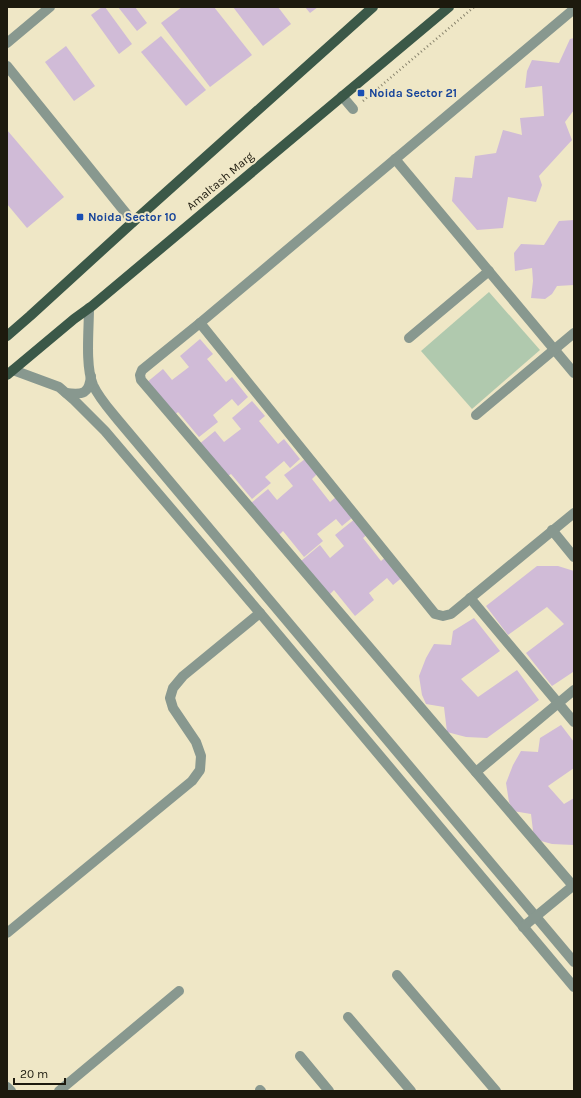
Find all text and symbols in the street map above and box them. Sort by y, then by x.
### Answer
place label: Noida Sector 21 [369,86,457,100]
marker: Noida Sector 21 [356,88,366,98]
street label: Amaltash Marg [184,149,257,213]
place label: Noida Sector 10 [88,210,177,224]
marker: Noida Sector 10 [75,212,85,222]
scale bar [14,1060,65,1086]
text: 20 m [20,1067,48,1081]

